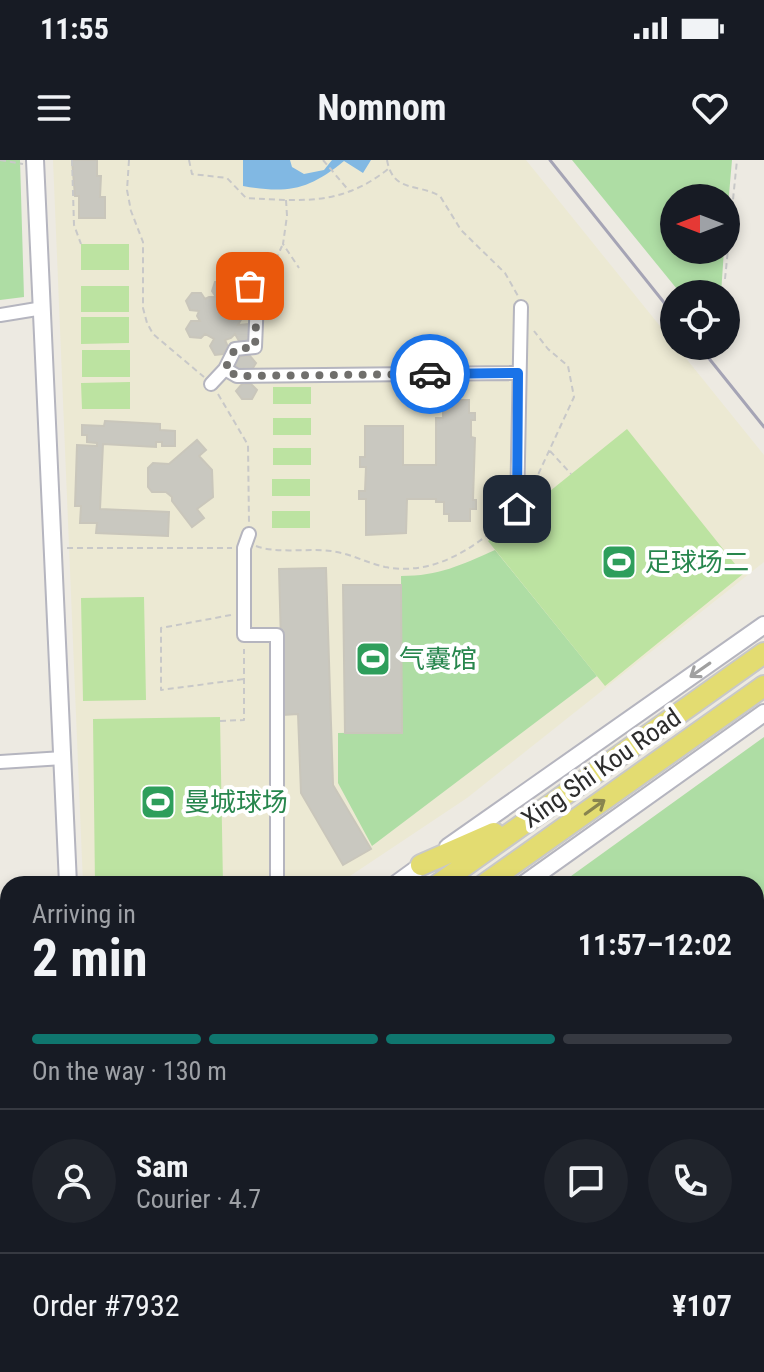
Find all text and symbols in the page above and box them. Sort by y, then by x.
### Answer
text: 11:55 [40,11,109,46]
icon: menu [32,86,76,130]
icon: heart [688,86,732,130]
text: Nomnom [318,87,447,129]
north arrow [660,184,740,264]
map controls [660,184,740,360]
pin [216,252,284,320]
icon: bag [228,264,272,308]
button: locate [660,280,740,360]
courier [390,334,470,414]
icon: car [408,352,452,396]
pin [483,475,551,543]
icon: home [495,487,539,531]
sports icon: 足球场二 [600,543,638,581]
place label: 足球场二 [645,547,749,577]
sports icon: 气囊馆 [354,640,392,678]
place label: 气囊馆 [399,644,477,674]
one-way arrow [690,662,712,678]
street label: Xing Shi Kou Road [516,702,686,834]
sports icon: 曼城球场 [139,783,177,821]
place label: 曼城球场 [184,787,288,817]
one-way arrow [583,799,605,815]
text: Arriving in [32,899,136,929]
text: 11:57–12:02 [578,927,732,962]
text: 2 min [32,928,148,989]
text: On the way · 130 m [32,1056,227,1086]
button: person [32,1139,116,1223]
button: chat [544,1139,628,1223]
button: phone [648,1139,732,1223]
text: Sam [136,1149,189,1184]
text: Courier · 4.7 [136,1184,261,1214]
text: Order #7932 [32,1288,180,1323]
text: ¥107 [672,1288,732,1323]

